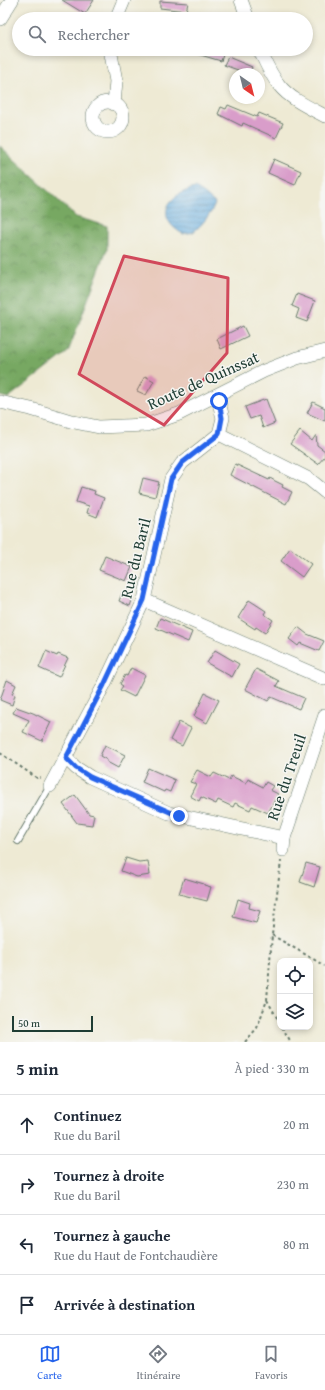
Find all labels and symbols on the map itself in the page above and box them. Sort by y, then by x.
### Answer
north arrow [229,68,265,104]
street label: Route de Quinssat [143,344,263,415]
route start [210,392,228,410]
street label: Rue du Baril [113,515,157,601]
street label: Rue du Treuil [260,730,312,823]
route end [170,807,188,825]
scale bar [12,1014,93,1033]

